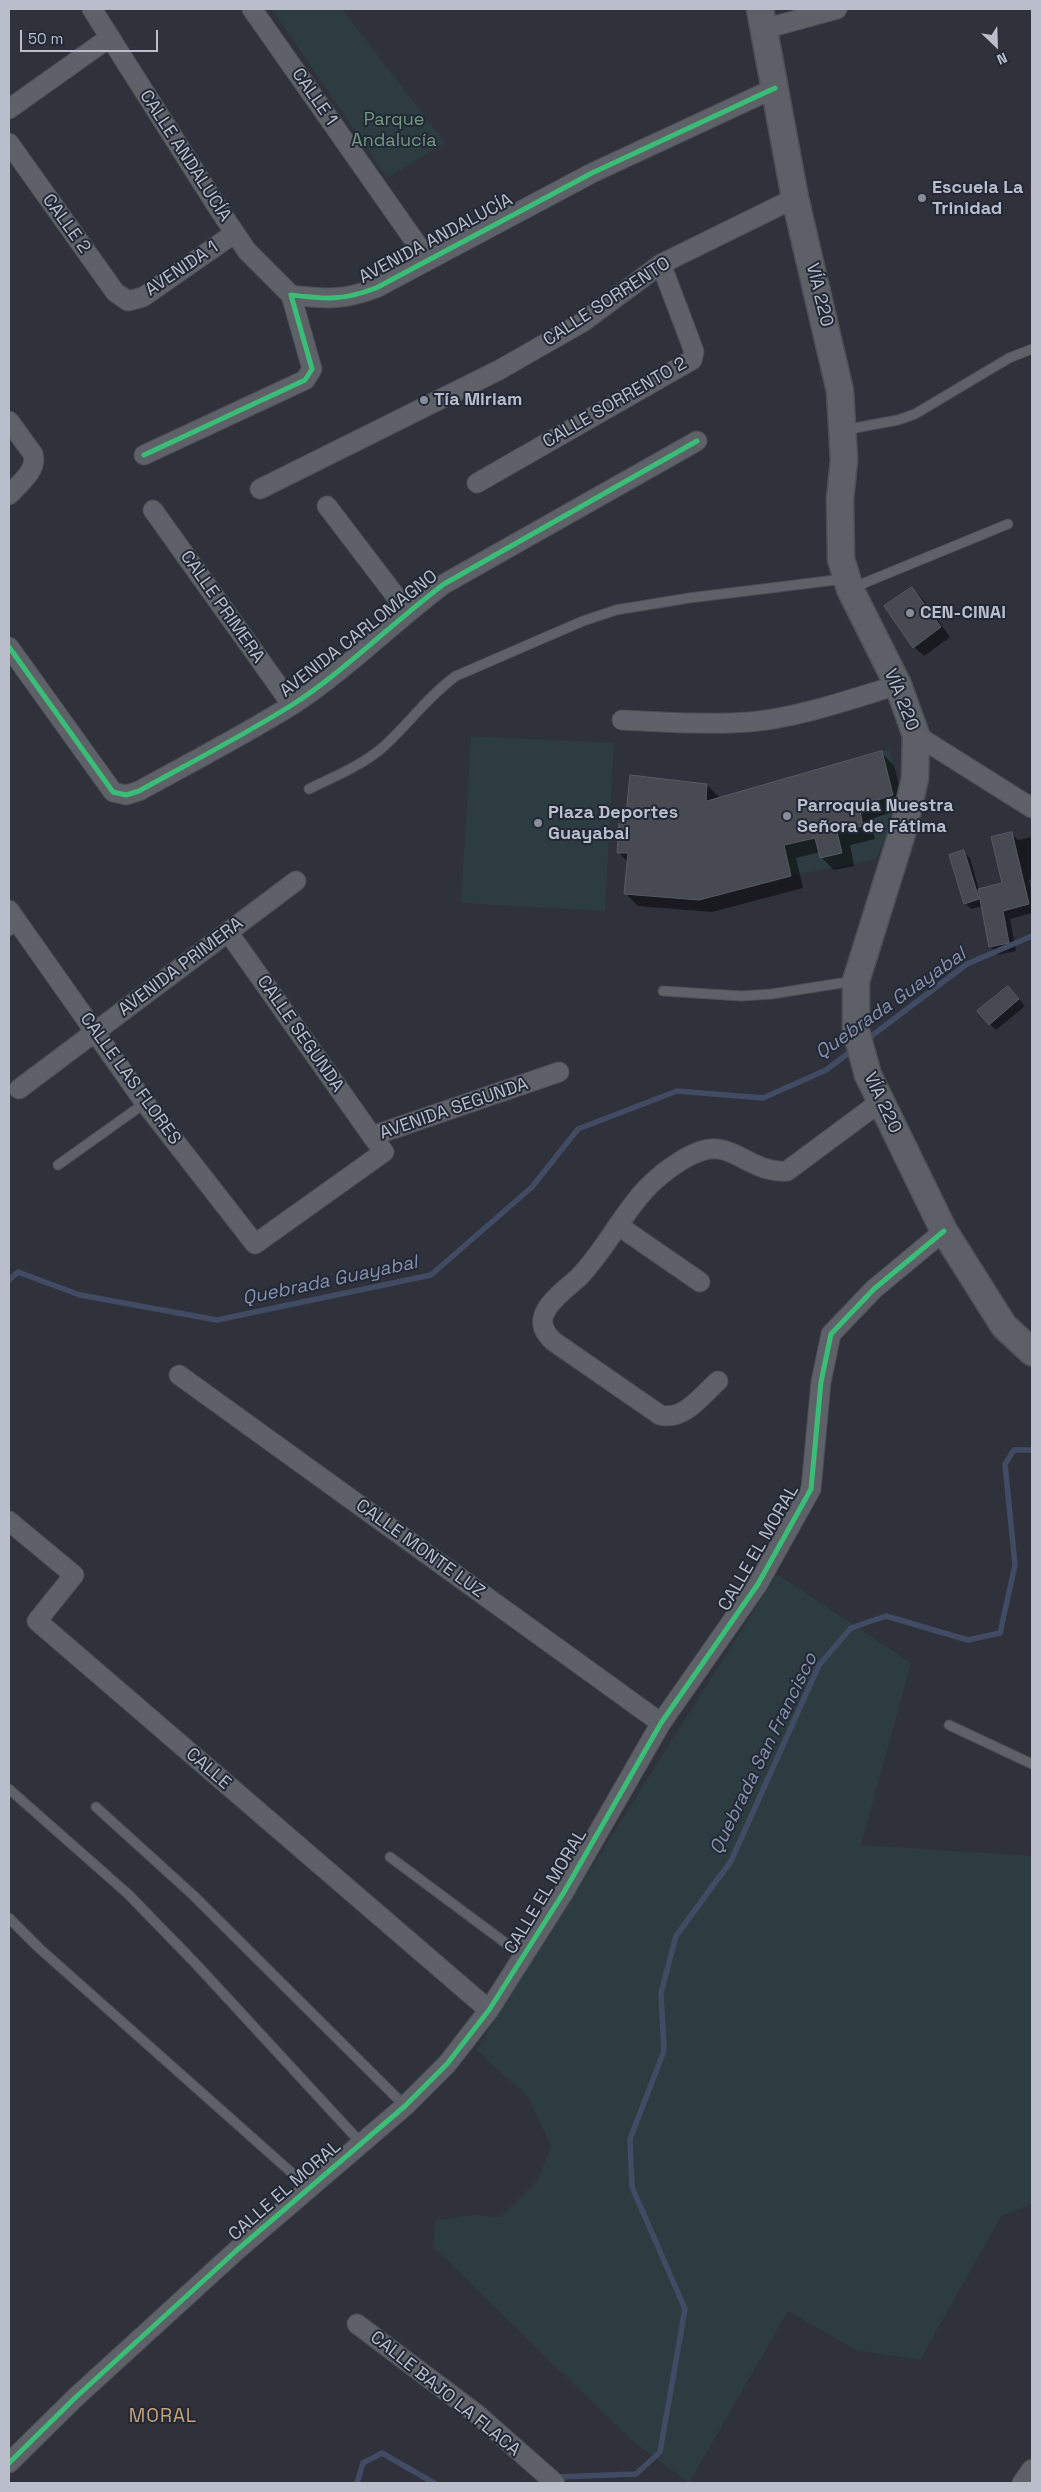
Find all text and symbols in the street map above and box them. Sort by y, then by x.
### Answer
scale bar [22,20,160,52]
north arrow [971,20,1021,70]
text: 50 m [28,29,63,48]
text: N [994,49,1010,69]
street label: CALLE 1 [287,64,341,130]
street label: CALLE ANDALUCÍA [134,86,236,226]
park label: Parque Andalucía [351,109,437,152]
place label: Escuela La Trinidad [932,177,1023,220]
street label: AVENIDA ANDALUCÍA [355,189,517,289]
street label: CALLE 2 [37,190,95,258]
marker: Escuela La Trinidad [916,192,928,204]
street label: AVENIDA 1 [141,237,223,301]
street label: CALLE SORRENTO [539,253,675,351]
street label: VÍA 220 [801,261,837,329]
street label: CALLE SORRENTO 2 [539,353,691,453]
place label: Tía Miriam [434,389,522,411]
marker: Tía Miriam [418,394,430,406]
street label: CALLE PRIMERA [175,547,269,667]
street label: AVENIDA CARLOMAGNO [276,566,442,702]
place label: CEN-CINAI [920,602,1006,624]
marker: CEN-CINAI [904,607,916,619]
street label: VÍA 220 [879,666,923,734]
place label: Parroquia Nuestra Señora de Fátima [797,795,954,838]
place label: Plaza Deportes Guayabal [548,802,678,844]
marker: Parroquia Nuestra Señora de Fátima [781,810,793,822]
marker: Plaza Deportes Guayabal [532,817,544,829]
street label: AVENIDA PRIMERA [114,913,248,1021]
water label: Quebrada Guayabal [811,943,971,1065]
street label: CALLE SEGUNDA [252,972,348,1096]
street label: CALLE LAS FLORES [75,1009,185,1149]
street label: VÍA 220 [859,1069,905,1137]
street label: AVENIDA SEGUNDA [377,1073,531,1145]
water label: Quebrada Guayabal [240,1251,420,1311]
street label: CALLE EL MORAL [714,1481,804,1615]
street label: CALLE MONTE LUZ [351,1495,489,1603]
water label: Quebrada San Francisco [705,1650,823,1858]
street label: CALLE [181,1744,235,1794]
street label: CALLE EL MORAL [500,1826,592,1958]
street label: CALLE EL MORAL [224,2136,346,2246]
street label: CALLE BAJO LA FLACA [366,2327,524,2461]
district label: MORAL [128,2406,198,2428]

